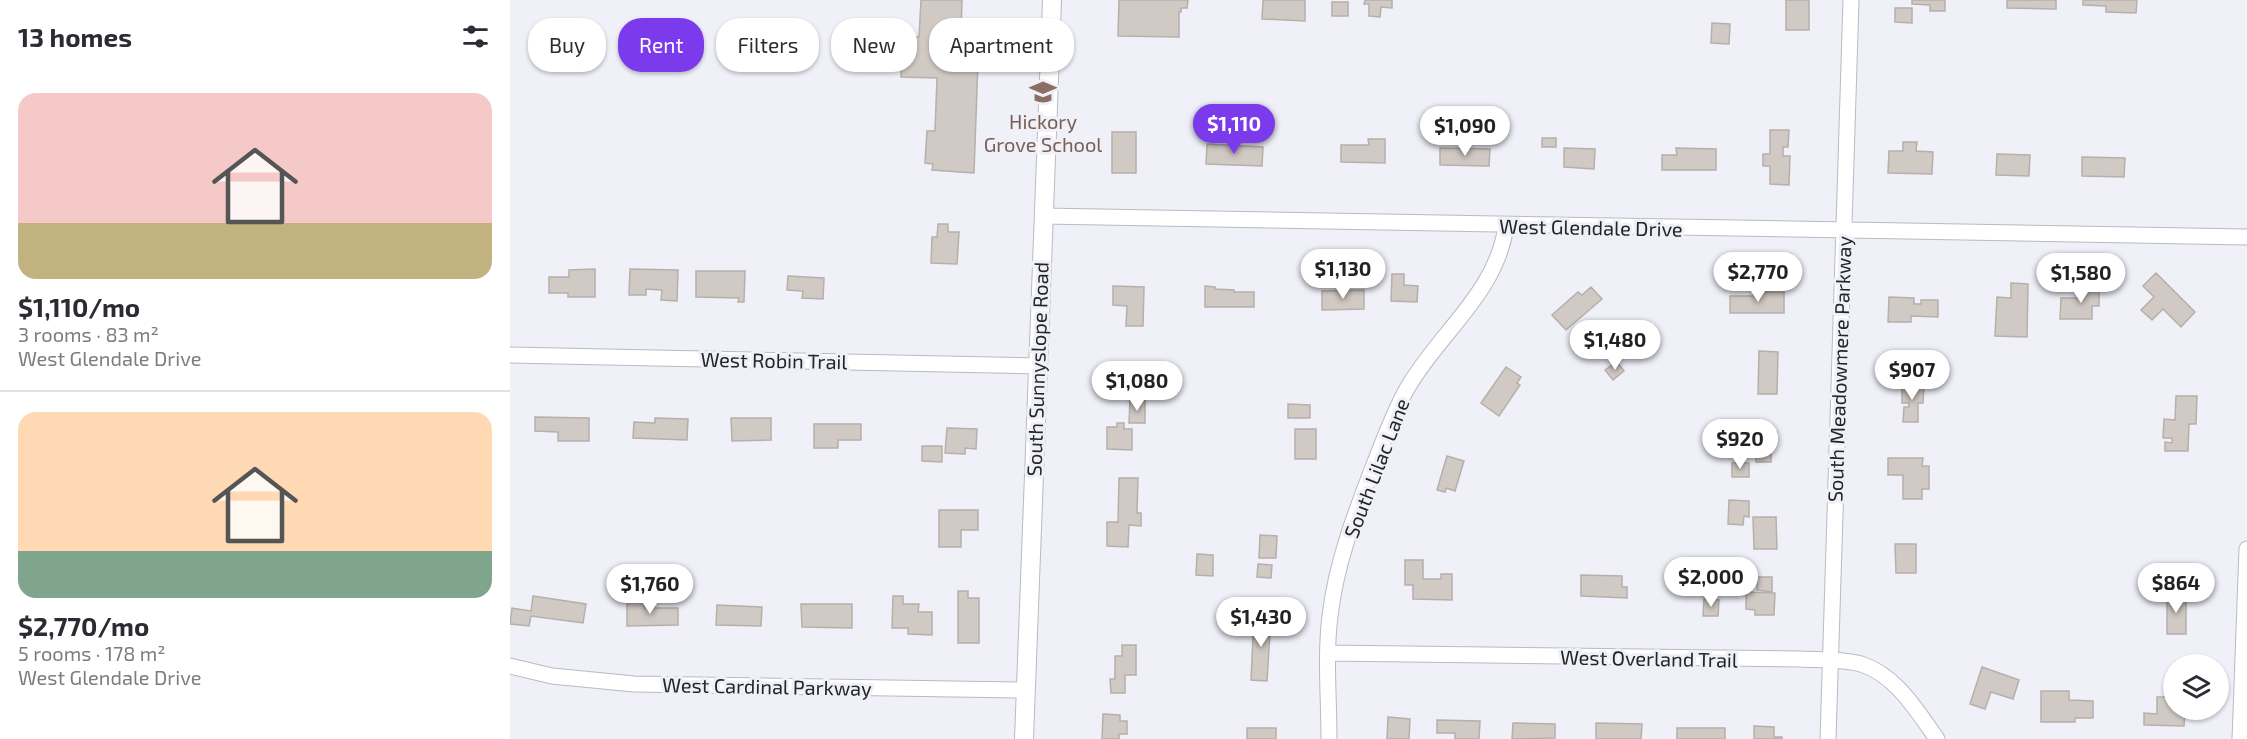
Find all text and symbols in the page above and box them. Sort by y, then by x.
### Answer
chip: Buy [528,18,606,72]
chip: Rent [618,18,704,72]
chip: Filters [716,18,819,72]
chip: New [831,18,917,72]
chip: Apartment [929,18,1074,72]
icon: filters [459,20,492,53]
text: 13 homes [18,21,132,52]
school or university icon: Hickory Grove School [1028,77,1058,107]
pin: $1,110 [1185,104,1283,155]
pin: $1,090 [1416,106,1514,157]
place label: Hickory Grove School [984,109,1102,156]
text: $1,110 [1207,111,1261,135]
text: $1,090 [1434,113,1496,137]
icon: home [201,132,309,240]
street label: West Glendale Drive [1499,213,1683,241]
street label: South Meadowmere Parkway [1822,235,1856,502]
pin: $1,130 [1294,249,1392,300]
pin: $2,770 [1709,252,1807,303]
pin: $1,580 [2032,253,2130,304]
text: $1,130 [1315,256,1371,280]
text: $2,770 [1727,259,1789,283]
text: $1,580 [2050,260,2112,284]
street label: South Sunnyslope Road [1021,261,1053,477]
text: $1,110/mo [18,291,140,322]
pin: $1,480 [1566,320,1664,371]
text: 3 rooms · 83 m² [18,322,159,346]
text: $1,480 [1584,327,1646,351]
text: West Glendale Drive [18,346,202,370]
street label: West Robin Trail [700,347,848,373]
pin: $907 [1876,350,1948,401]
text: $907 [1889,357,1935,381]
pin: $1,080 [1088,361,1186,412]
text: $1,080 [1106,368,1168,392]
street label: South Lilac Lane [1338,395,1414,541]
pin: $920 [1704,419,1776,470]
text: $920 [1716,426,1764,450]
icon: home [201,451,309,559]
pin: $2,000 [1662,557,1760,608]
pin: $864 [2140,563,2212,614]
pin: $1,760 [601,564,699,615]
text: $2,000 [1678,564,1744,588]
text: $864 [2152,570,2200,594]
text: $1,760 [620,571,680,595]
pin: $1,430 [1212,597,1310,648]
text: $1,430 [1230,604,1292,628]
text: $2,770/mo [18,610,149,641]
text: 5 rooms · 178 m² [18,641,166,665]
street label: West Overland Trail [1560,644,1738,672]
map controls [2163,654,2229,720]
button: layers [2163,654,2229,720]
text: West Glendale Drive [18,665,202,689]
street label: West Cardinal Parkway [662,672,872,700]

